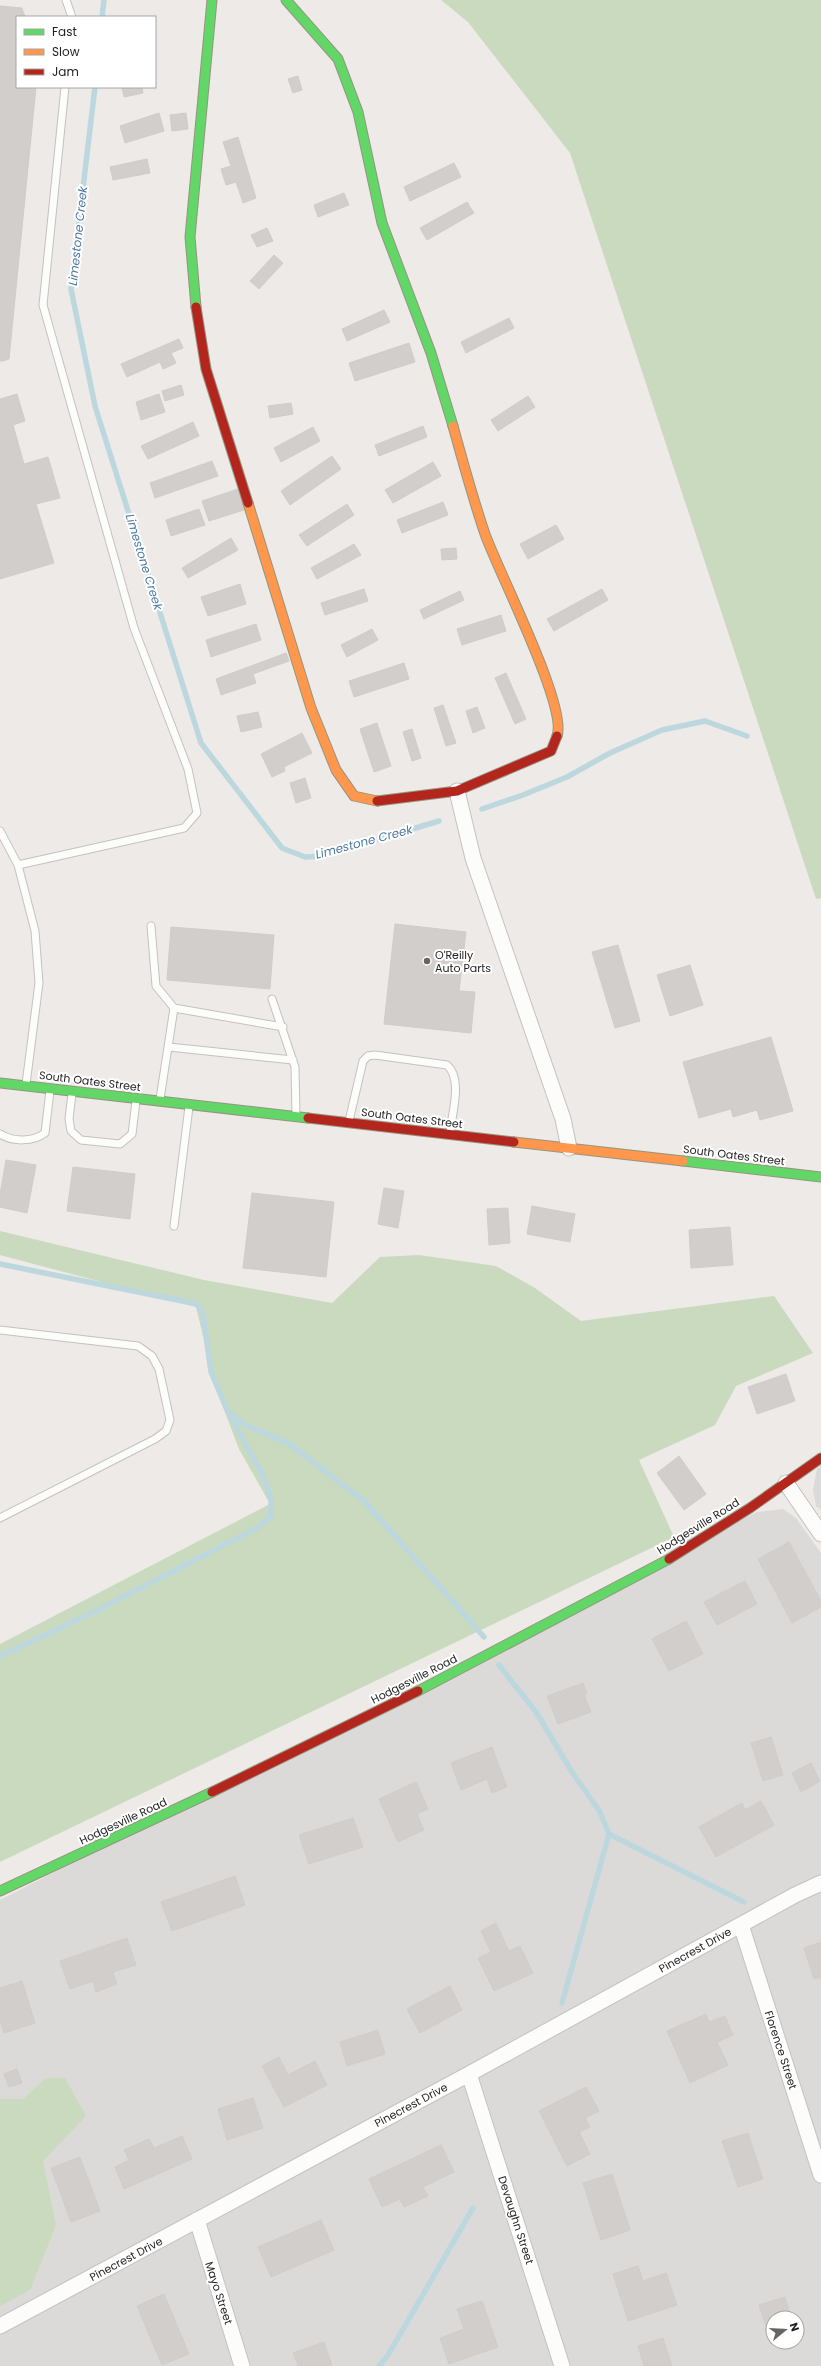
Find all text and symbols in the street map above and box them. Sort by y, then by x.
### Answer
legend [16,16,156,88]
text: Fast [52,23,77,40]
text: Slow [52,43,80,60]
text: Jam [52,63,79,80]
water label: Limestone Creek [64,185,91,286]
water label: Limestone Creek [122,512,167,613]
water label: Limestone Creek [313,820,415,863]
place label: O'Reilly Auto Parts [435,947,491,976]
marker: O'Reilly Auto Parts [422,956,432,966]
street label: South Oates Street [38,1067,142,1095]
street label: South Oates Street [360,1104,464,1132]
street label: South Oates Street [682,1141,786,1169]
street label: Hodgesville Road [654,1494,742,1558]
street label: Hodgesville Road [368,1650,460,1708]
street label: Hodgesville Road [77,1794,169,1848]
street label: Pinecrest Drive [656,1923,734,1977]
street label: Florence Street [761,2009,801,2091]
street label: Pinecrest Drive [372,2079,451,2131]
street label: Devaughn Street [494,2174,538,2266]
street label: Pinecrest Drive [87,2233,166,2285]
street label: Mayo Street [201,2259,237,2327]
north arrow [765,2310,805,2350]
text: N [786,2320,803,2333]

